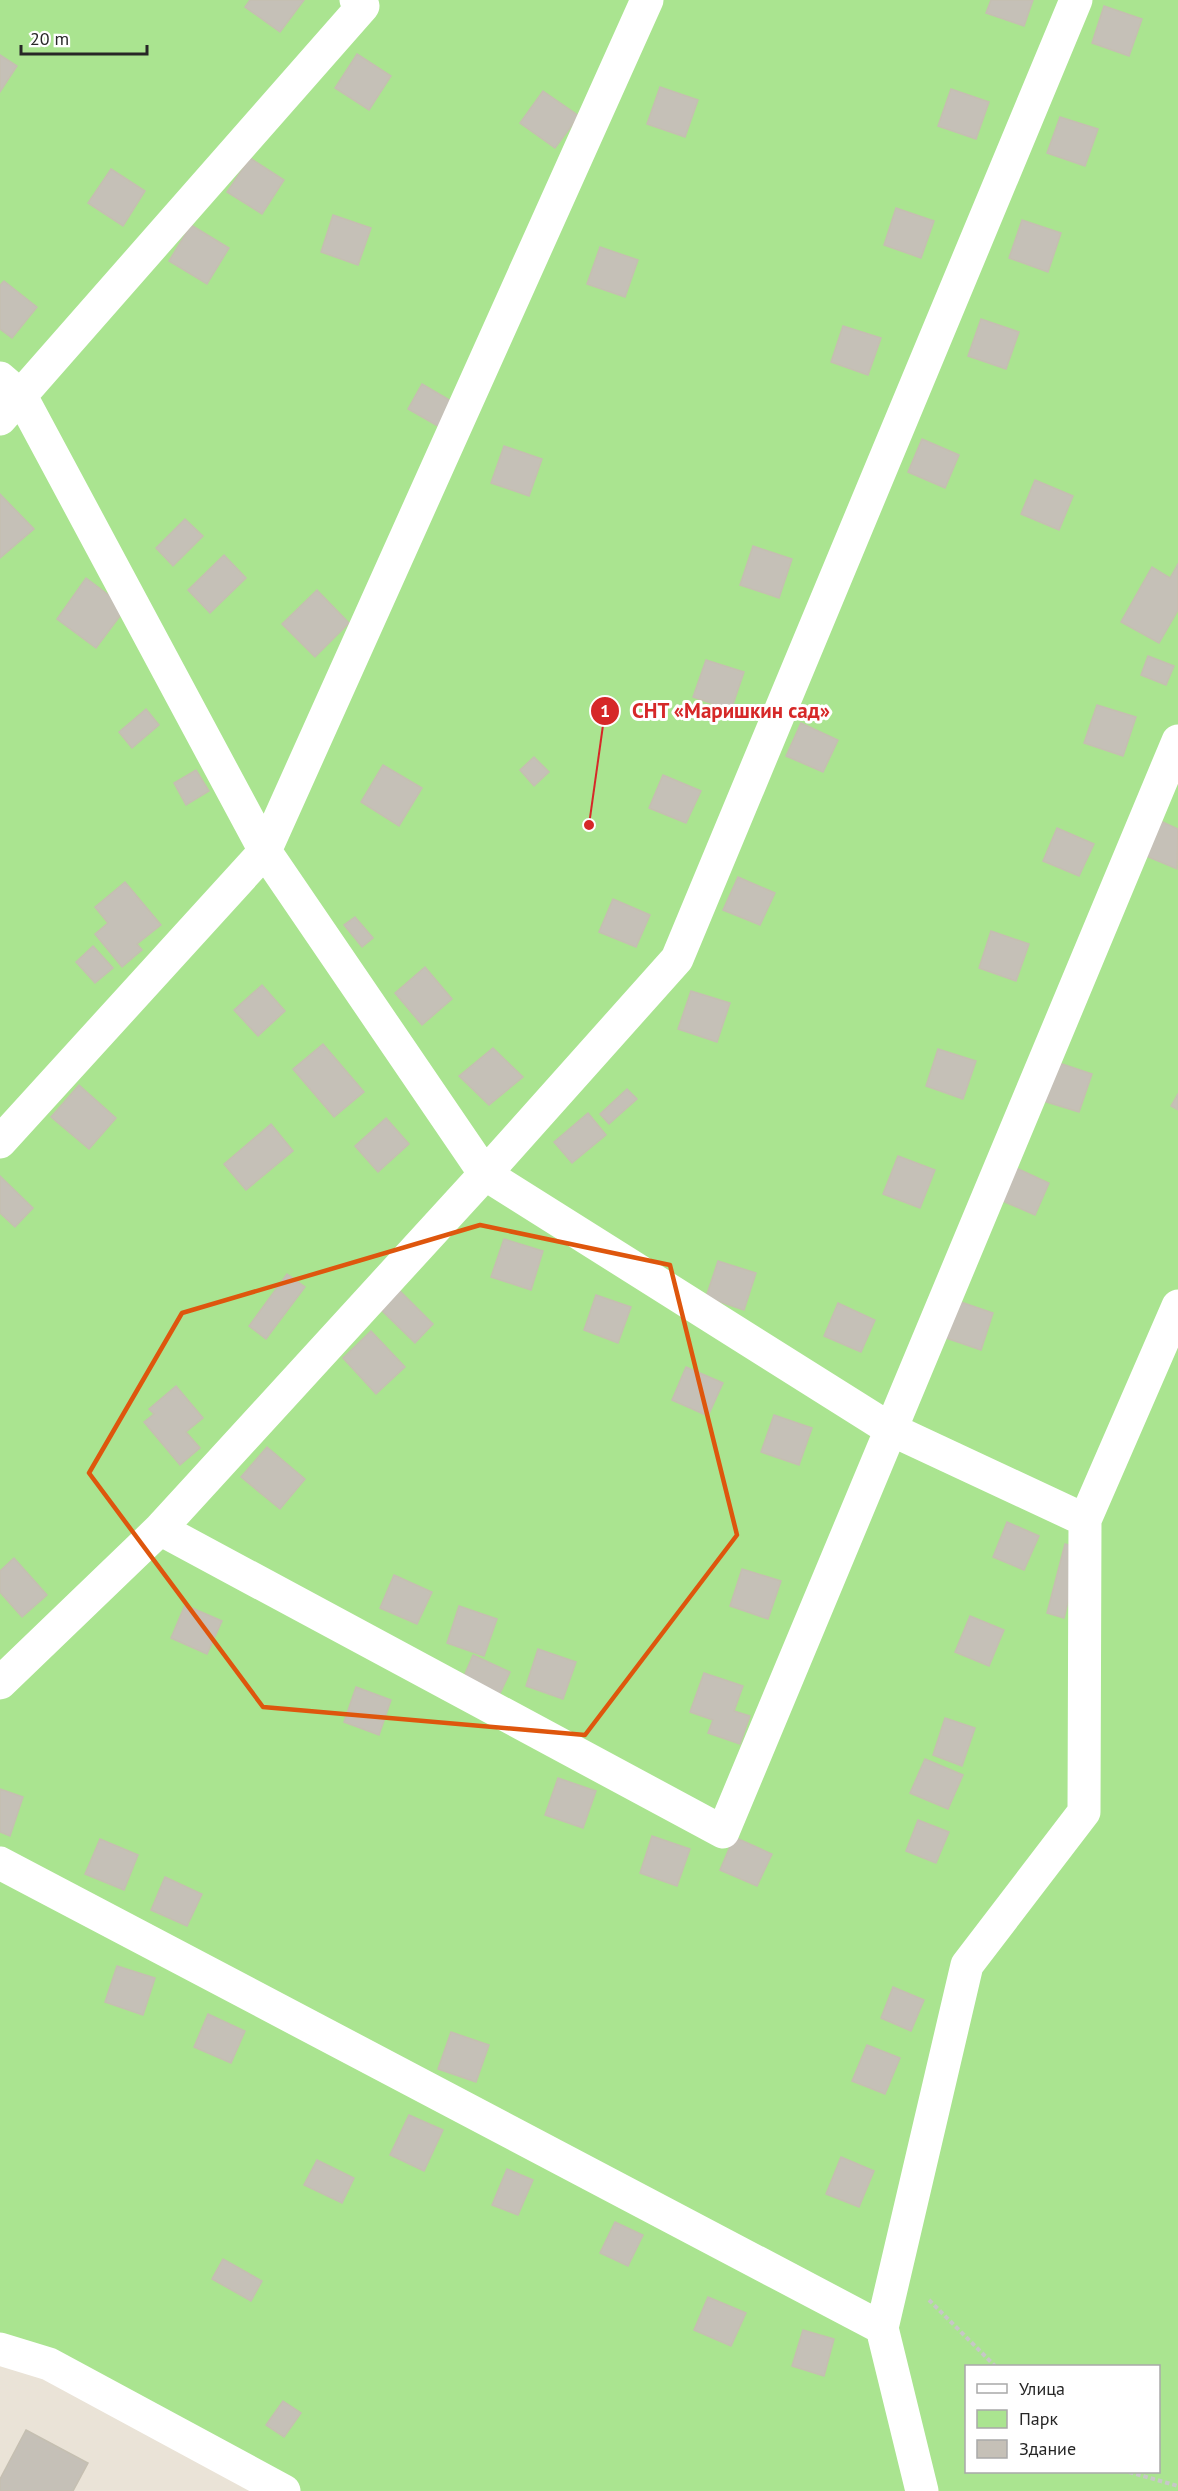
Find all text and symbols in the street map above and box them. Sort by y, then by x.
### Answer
scale bar [21,18,147,56]
text: 20 m [30,27,69,50]
callout: СНТ «Маришкин сад» [590,692,843,731]
text: СНТ «Маришкин сад» [632,697,830,724]
text: 1 [600,699,610,722]
legend [965,2365,1160,2473]
text: Улица [1019,2377,1065,2400]
text: Парк [1019,2407,1059,2430]
text: Здание [1019,2437,1076,2460]

